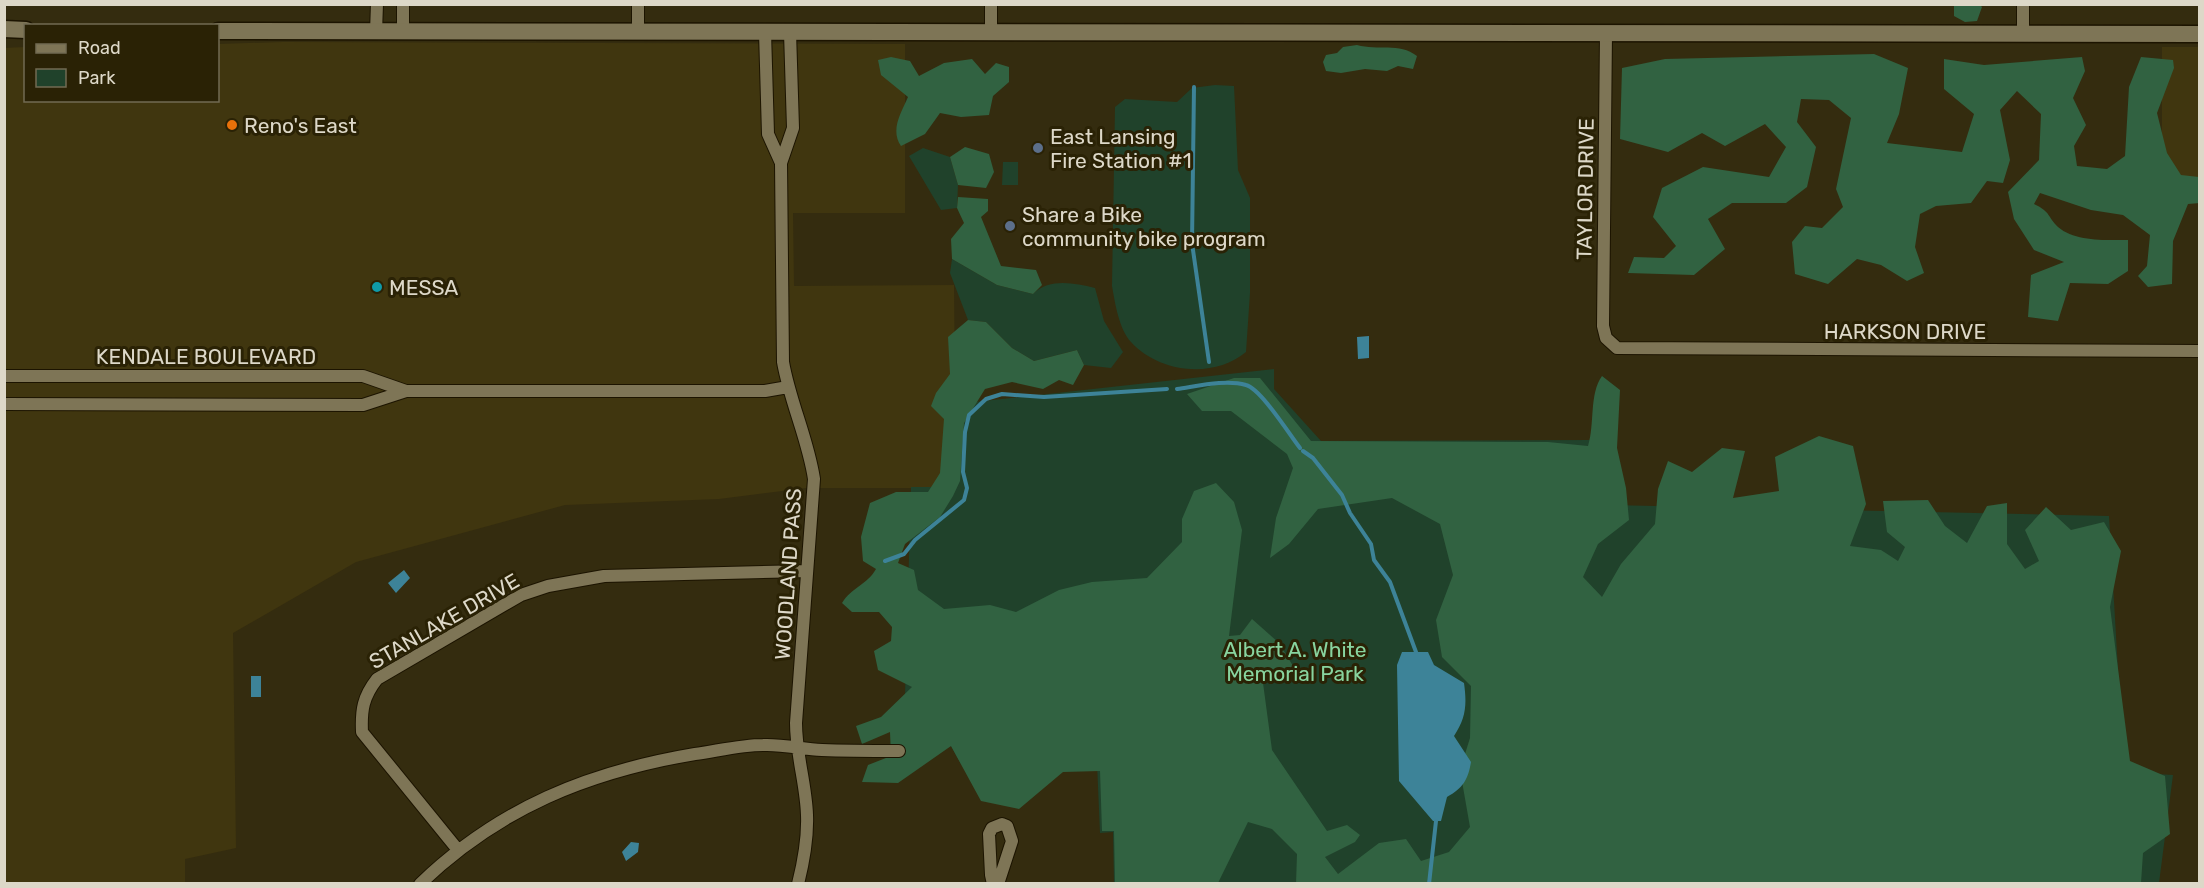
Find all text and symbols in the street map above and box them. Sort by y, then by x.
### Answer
legend [24,24,219,102]
text: Road [78,37,121,59]
text: Park [78,67,116,89]
place label: Reno's East [244,113,357,138]
marker: Reno's East [225,118,239,132]
street label: TAYLOR DRIVE [1571,118,1599,260]
place label: East Lansing Fire Station #1 [1050,124,1192,173]
marker: East Lansing Fire Station #1 [1031,141,1045,155]
place label: Share a Bike community bike program [1022,202,1266,251]
marker: Share a Bike community bike program [1003,219,1017,233]
place label: MESSA [389,275,458,300]
marker: MESSA [370,280,384,294]
street label: HARKSON DRIVE [1824,319,1986,344]
street label: KENDALE BOULEVARD [96,344,316,369]
street label: WOODLAND PASS [770,487,806,661]
street label: STANLAKE DRIVE [365,568,523,674]
park label: Albert A. White Memorial Park [1223,637,1367,686]

